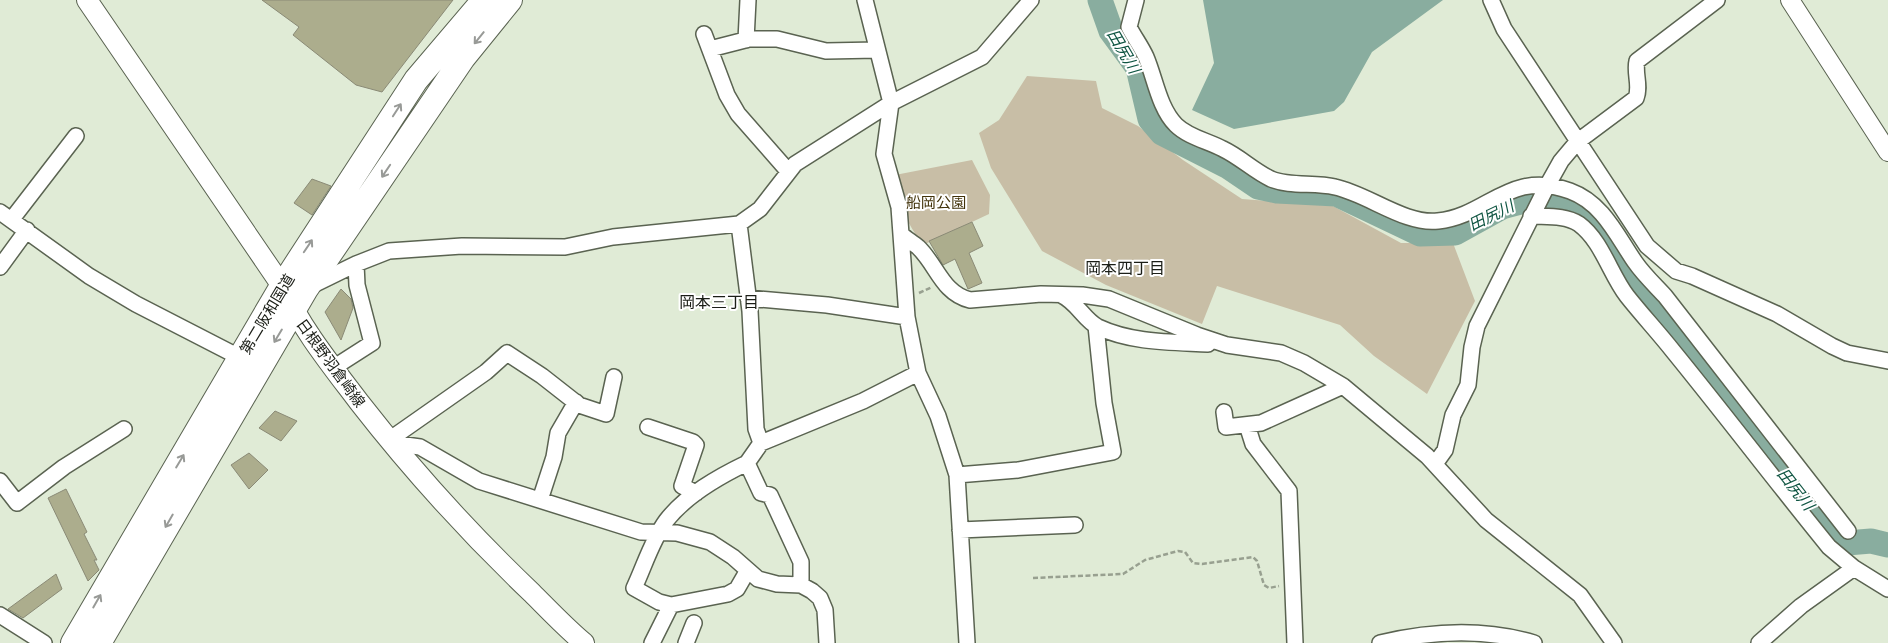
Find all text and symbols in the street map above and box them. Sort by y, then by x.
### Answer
water label: 田尻川 [1103,25,1146,79]
one-way arrow [474,31,485,44]
one-way arrow [391,103,402,117]
one-way arrow [381,164,391,178]
park label: 船岡公園 [906,193,966,212]
water label: 田尻川 [1465,195,1519,235]
one-way arrow [304,240,314,254]
district label: 岡本四丁目 [1085,258,1165,278]
street label: 第二阪和国道 [236,271,298,357]
district label: 岡本三丁目 [679,292,759,312]
street label: 日根野羽倉崎線 [292,315,370,411]
one-way arrow [273,328,283,343]
one-way arrow [175,454,185,468]
water label: 田尻川 [1773,464,1820,516]
one-way arrow [164,514,174,528]
one-way arrow [93,594,103,608]

